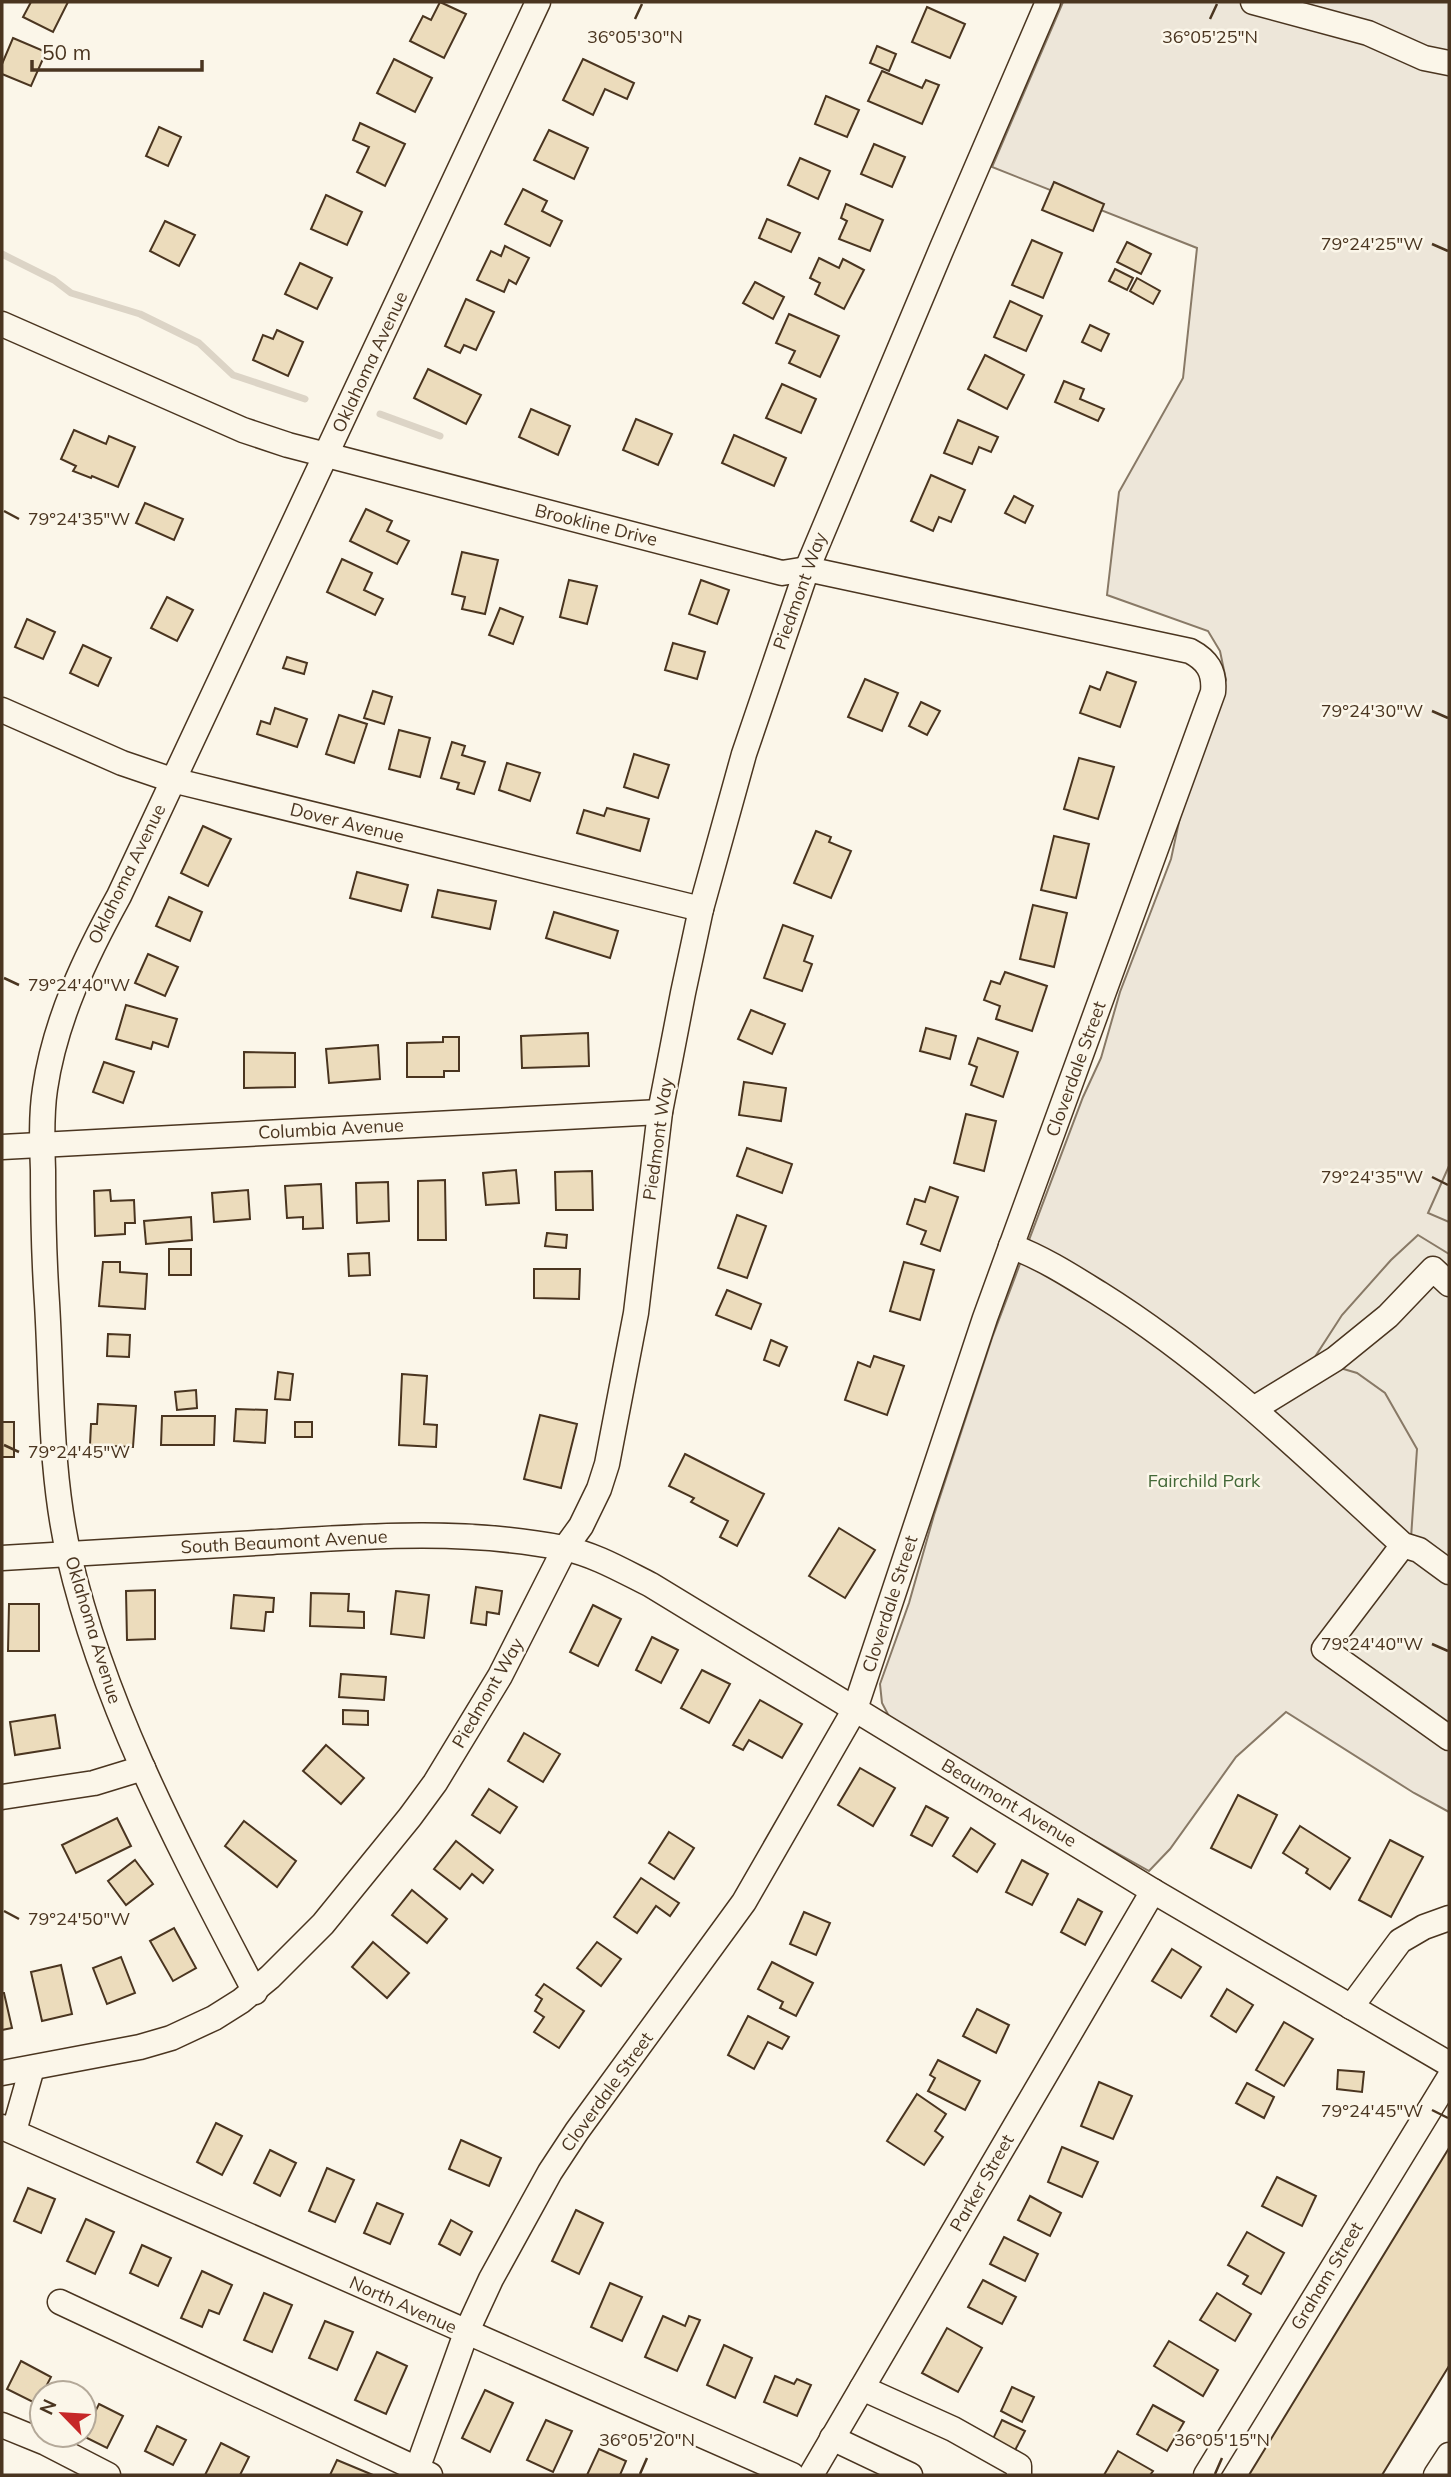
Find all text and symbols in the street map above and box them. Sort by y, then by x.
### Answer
text: 36°05'30"N [587,25,683,48]
text: 36°05'25"N [1162,25,1258,48]
scale bar [32,28,201,72]
text: 50 m [42,39,91,65]
text: 79°24'25"W [1321,232,1423,255]
street label: Oklahoma Avenue [327,288,412,436]
street label: Brookline Drive [532,498,660,551]
text: 79°24'35"W [28,507,130,530]
street label: Piedmont Way [768,528,832,653]
text: 79°24'30"W [1321,699,1423,722]
street label: Dover Avenue [288,797,407,848]
street label: Oklahoma Avenue [83,800,170,948]
text: 79°24'40"W [28,973,130,996]
street label: Cloverdale Street [1040,998,1111,1140]
street label: Piedmont Way [638,1076,678,1202]
street label: Columbia Avenue [258,1113,404,1144]
text: 79°24'35"W [1321,1165,1423,1188]
text: 79°24'45"W [28,1440,130,1463]
park label: Fairchild Park [1148,1469,1261,1492]
street label: South Beaumont Avenue [180,1525,388,1558]
street label: Cloverdale Street [857,1533,922,1675]
street label: Oklahoma Avenue [60,1553,127,1706]
text: 79°24'40"W [1321,1632,1423,1655]
street label: Piedmont Way [447,1633,529,1752]
street label: Beaumont Avenue [938,1753,1081,1852]
text: 79°24'50"W [28,1907,130,1930]
street label: Cloverdale Street [555,2027,658,2156]
text: 79°24'45"W [1321,2099,1423,2122]
street label: Parker Street [944,2130,1019,2235]
street label: Graham Street [1285,2218,1368,2334]
street label: North Avenue [346,2271,460,2338]
north arrow [28,2379,98,2449]
text: N [34,2395,62,2418]
text: 36°05'20"N [599,2428,695,2451]
text: 36°05'15"N [1174,2428,1270,2451]

